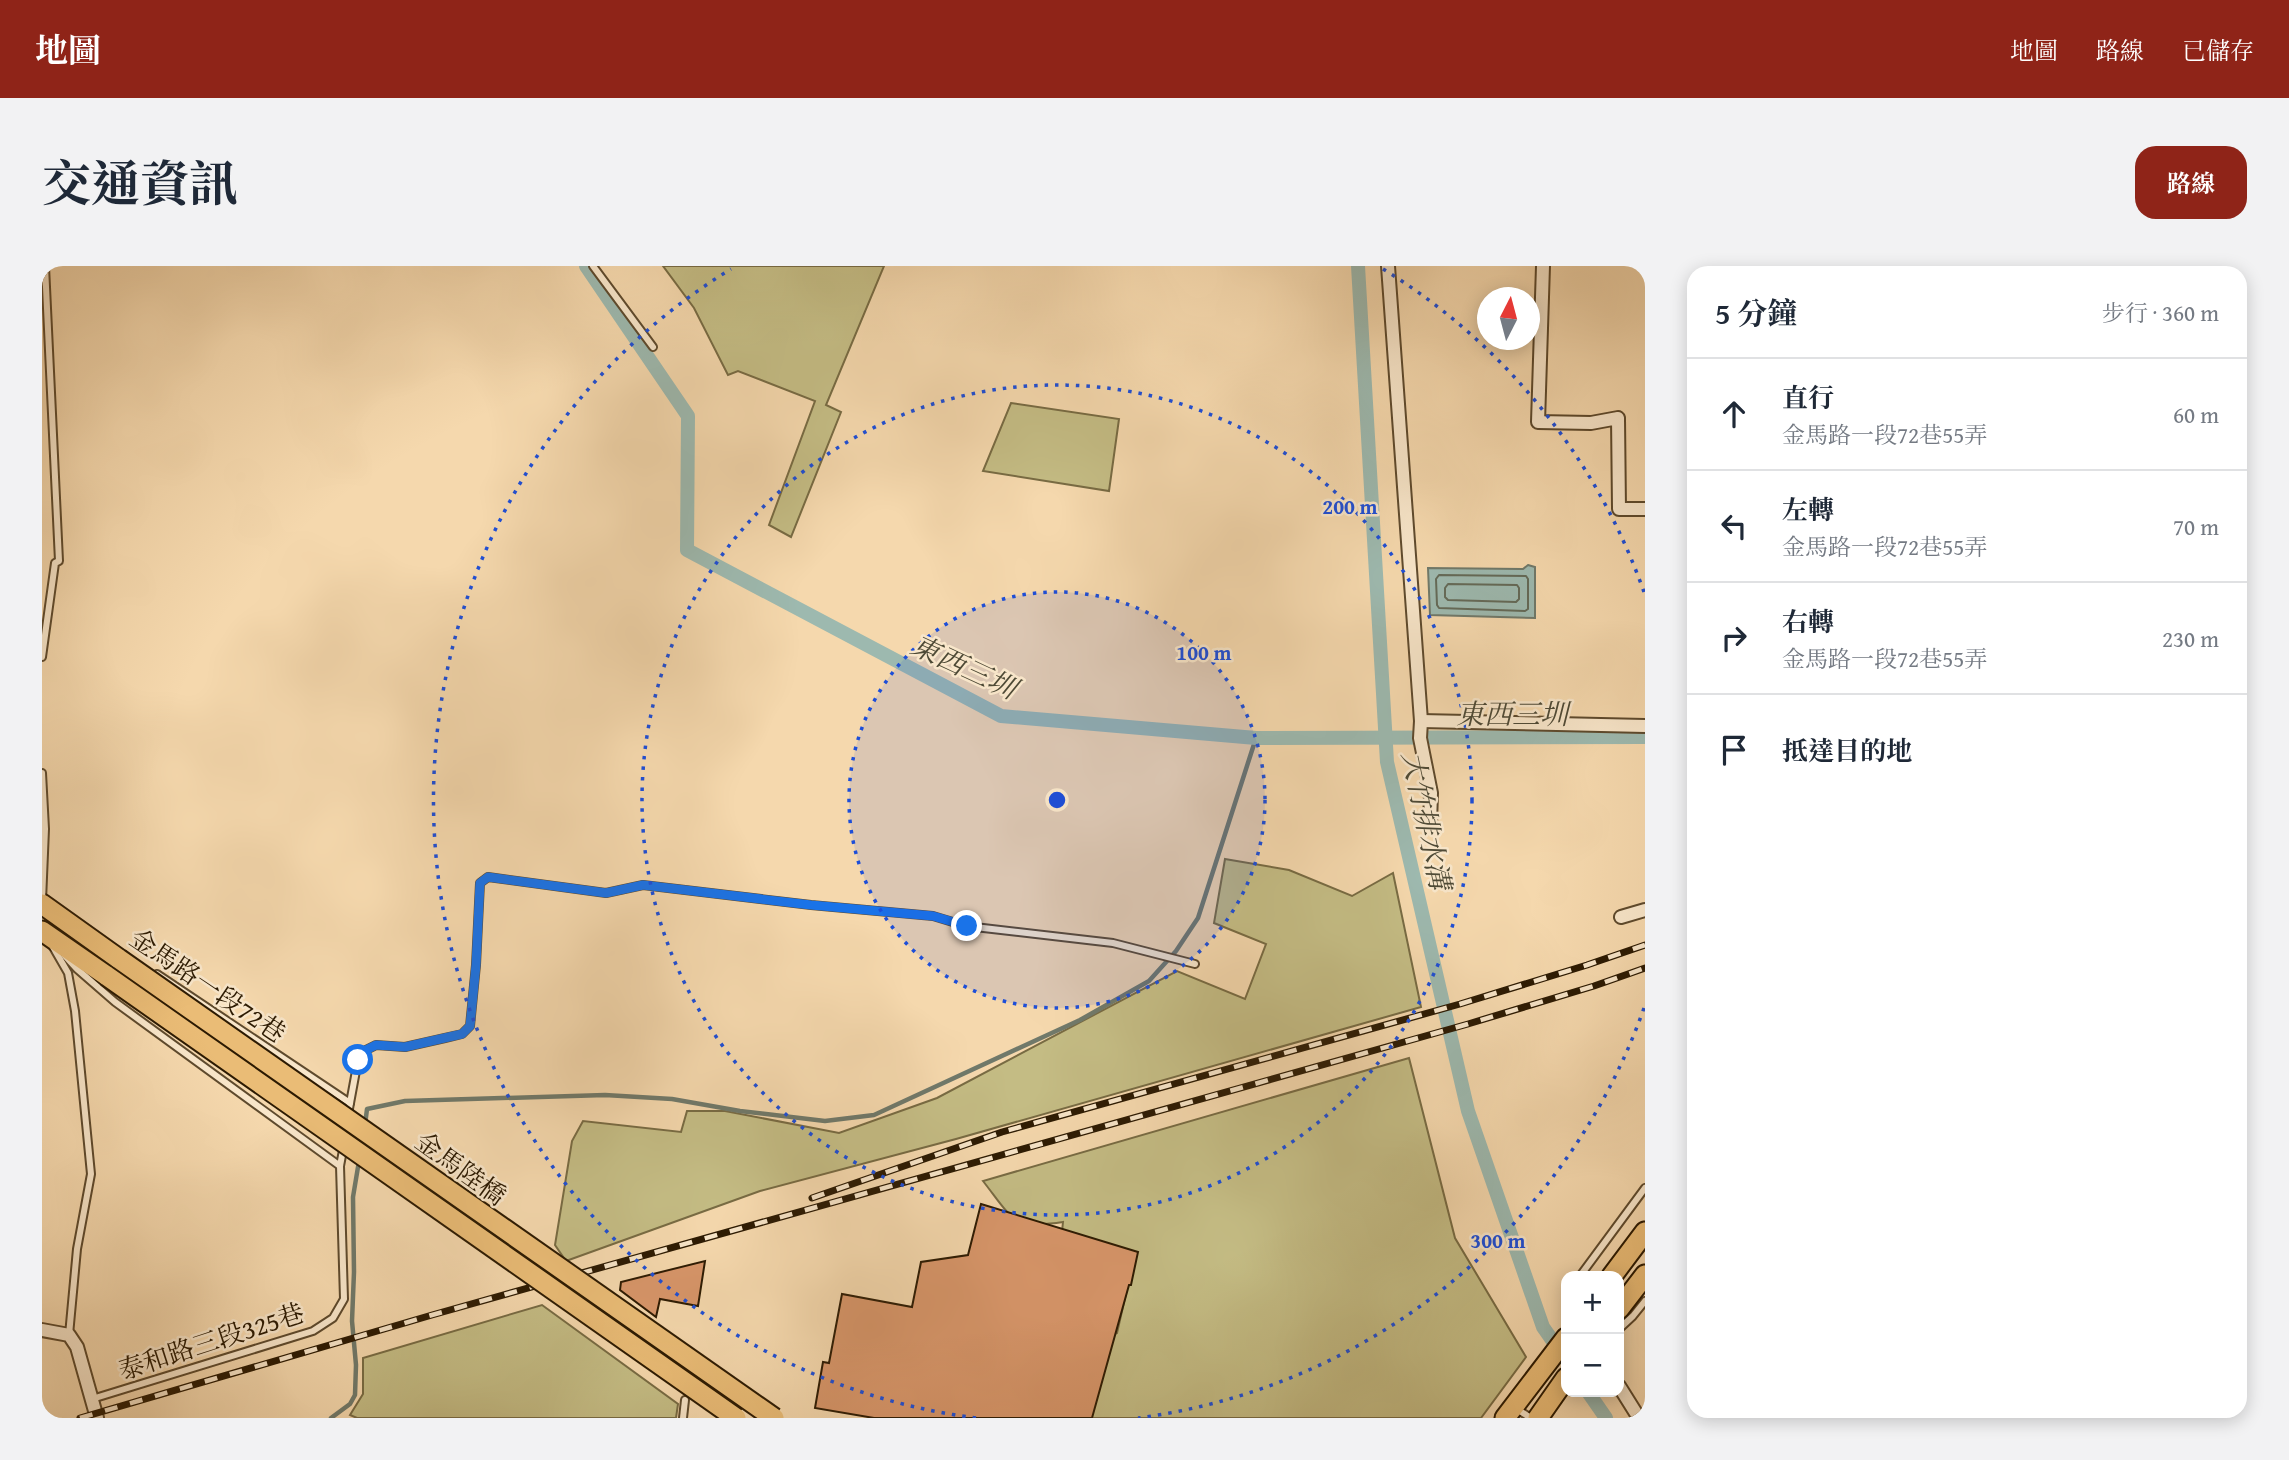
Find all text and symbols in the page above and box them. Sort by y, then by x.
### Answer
text: 地圖 [35,26,101,74]
text: 地圖 [2010,33,2058,68]
text: 路線 [2096,33,2144,68]
text: 已儲存 [2182,33,2254,68]
button: 路線 [2135,146,2247,219]
text: 交通資訊 [42,147,238,219]
north arrow [1477,287,1540,350]
text: 5 分鐘 [1715,291,1797,335]
text: 步行 · 360 m [2102,296,2219,329]
text: 直行 [1782,378,1834,417]
icon: ahead [1715,395,1753,433]
text: 60 m [2173,398,2219,431]
text: 金馬路一段72巷55弄 [1782,418,1987,451]
text: 左轉 [1782,490,1834,529]
text: 200 m [1322,491,1378,522]
icon: left [1715,507,1753,545]
text: 70 m [2173,510,2219,543]
text: 金馬路一段72巷55弄 [1782,530,1987,563]
text: 右轉 [1782,602,1834,641]
icon: right [1715,619,1753,657]
text: 230 m [2162,622,2219,655]
water label: 東西三圳 [905,624,1027,710]
text: 100 m [1176,637,1232,668]
text: 金馬路一段72巷55弄 [1782,642,1987,675]
water label: 東西三圳 [1456,693,1572,734]
icon: arrive [1715,731,1753,769]
text: 抵達目的地 [1782,731,1912,770]
water label: 大竹排水溝 [1392,747,1462,897]
centre of rings [1045,788,1069,812]
route end [951,910,982,941]
street label: 金馬路一段72巷 [122,918,294,1052]
route start [342,1044,373,1075]
street label: 金馬陸橋 [407,1122,515,1214]
text: 300 m [1470,1225,1526,1256]
map controls [1561,1271,1624,1397]
button: + [1561,1271,1624,1334]
street label: 泰和路三段325巷 [113,1293,309,1389]
button: − [1561,1334,1624,1397]

